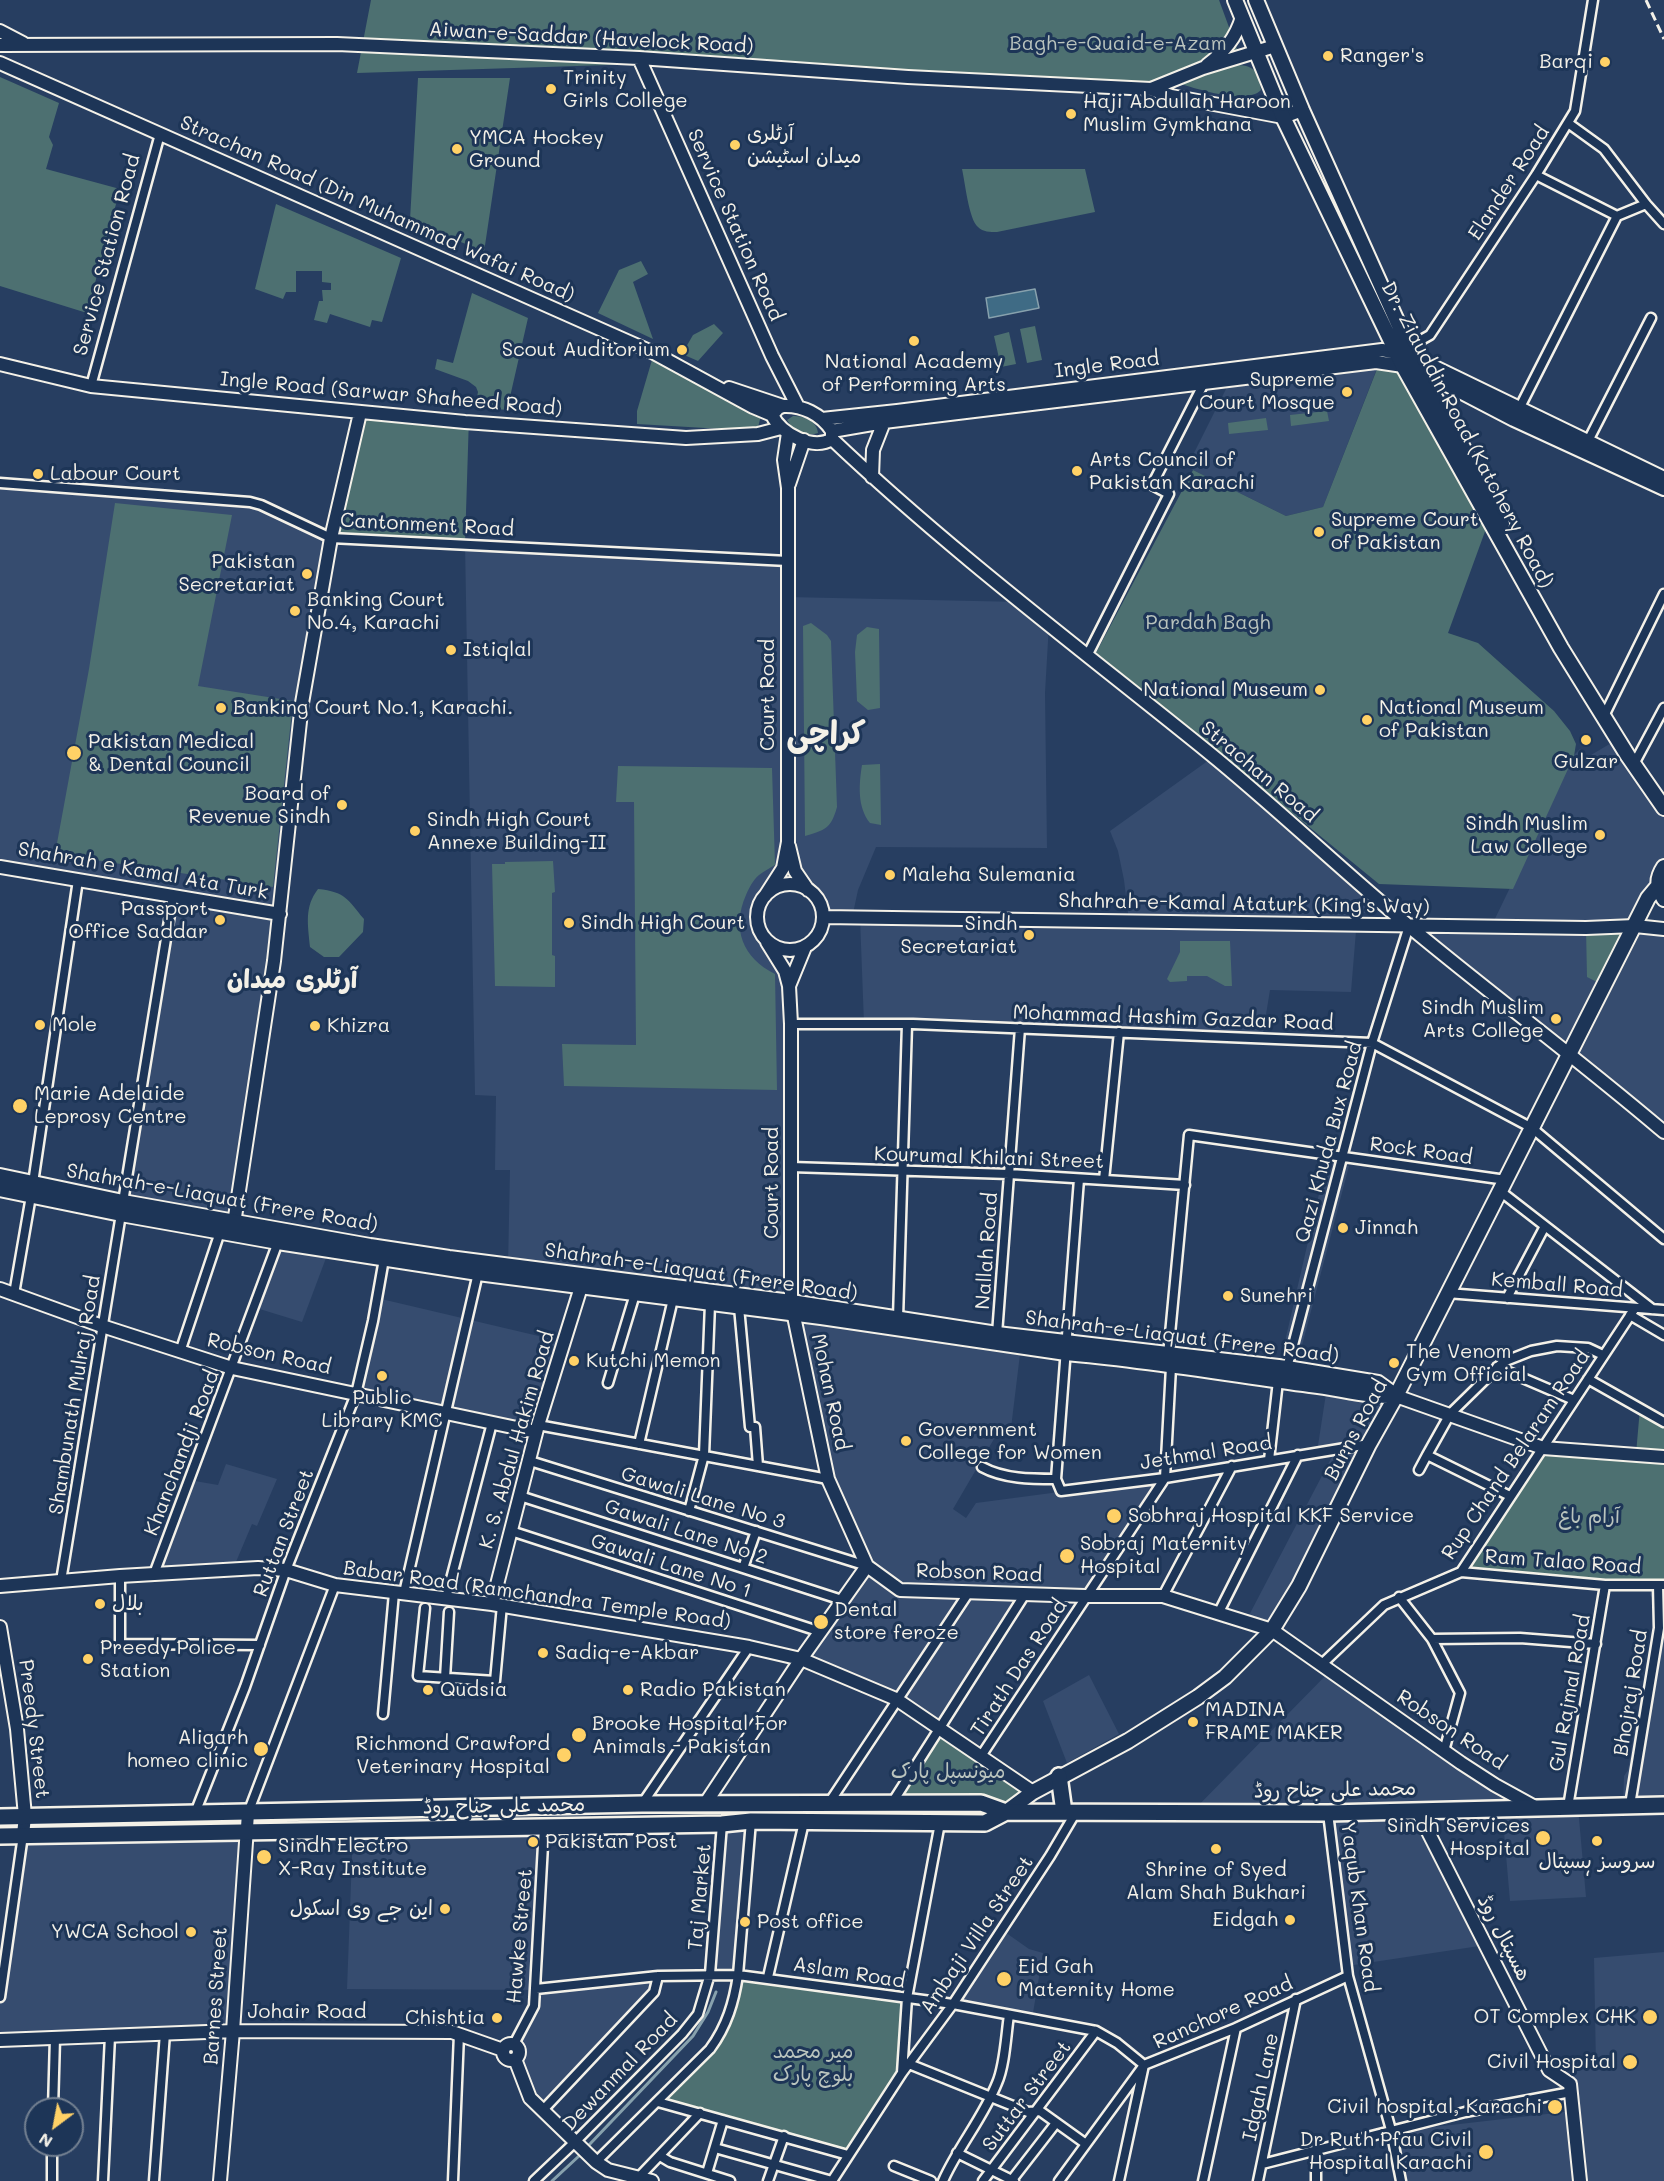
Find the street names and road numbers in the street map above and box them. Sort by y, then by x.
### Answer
street label: Aiwan-e-Saddar (Havelock Road) [428,18,754,58]
street label: Strachan Road (Din Muhammad Wafai Road) [176,111,578,307]
street label: Elander Road [1463,121,1555,245]
street label: Service Station Road [682,125,788,325]
street label: Service Station Road [69,152,145,358]
street label: Dr. Ziauddin Road (Katchery Road) [1376,278,1558,592]
street label: Ingle Road [1053,347,1161,383]
street label: Ingle Road (Sarwar Shaheed Road) [219,367,563,421]
street label: Cantonment Road [340,508,514,542]
street label: Court Road [756,639,780,751]
street label: Strachan Road [1196,716,1322,828]
street label: Shahrah e Kamal Ata Turk [16,837,270,905]
street label: Shahrah-e-Kamal Ataturk (King's Way) [1058,889,1430,919]
street label: Mohammad Hashim Gazdar Road [1012,1000,1334,1036]
street label: Qazi Khuda Bux Road [1291,1039,1367,1245]
street label: Court Road [760,1127,784,1239]
street label: Rock Road [1368,1132,1474,1170]
street label: Kourumal Khilani Street [874,1142,1104,1174]
street label: Shahrah-e-Liaquat (Frere Road) [64,1159,380,1237]
street label: Nallah Road [971,1192,1003,1310]
street label: Shahrah-e-Liaquat (Frere Road) [543,1238,859,1306]
street label: Kemball Road [1490,1267,1624,1303]
street label: Shambunath Mulraj Road [44,1274,106,1516]
street label: Shahrah-e-Liaquat (Frere Road) [1024,1306,1340,1368]
street label: Robson Road [205,1328,333,1380]
street label: K. S. Abdul Hakim Road [474,1328,560,1552]
street label: Mohan Road [806,1331,854,1453]
street label: Rup Chand Belaram Road [1437,1346,1595,1564]
street label: Khanchandji Road [139,1367,225,1539]
street label: Burns Road [1319,1376,1393,1484]
street label: Jethmal Road [1138,1431,1274,1475]
street label: Gawali Lane No 3 [618,1462,788,1534]
street label: Ruttan Street [249,1466,319,1600]
street label: Gawali Lane No 2 [602,1494,770,1570]
street label: Gawali Lane No 1 [588,1529,754,1603]
street label: Ram Talao Road [1484,1545,1642,1579]
street label: Babar Road (Ramchandra Temple Road) [342,1556,732,1634]
street label: Robson Road [915,1559,1043,1587]
street label: Tirath Das Road [966,1595,1072,1741]
street label: Gul Rajmal Road [1544,1613,1596,1773]
street label: Bhojraj Road [1609,1628,1653,1758]
street label: Preedy Street [14,1658,54,1800]
street label: Robson Road [1392,1685,1510,1775]
street label: محمد علی جناح روڈ [1254,1777,1416,1803]
street label: محمد علی جناح روڈ [423,1793,585,1819]
street label: Yaqub Khan Road [1335,1820,1383,1994]
street label: Taj Market [683,1843,717,1951]
street label: Ambaji Villa Street [915,1851,1039,2019]
street label: Hawke Street [502,1868,538,2004]
street label: ھسپتال روڈ [1472,1891,1536,1985]
street label: Barnes Street [199,1926,233,2066]
street label: Aslam Road [791,1952,907,1994]
street label: Ranchore Road [1150,1972,1296,2054]
street label: Johair Road [248,2000,366,2024]
street label: Dewanmal Road [558,2008,682,2136]
street label: Idgah Lane [1238,2031,1284,2143]
street label: Suttar Street [978,2036,1076,2156]

